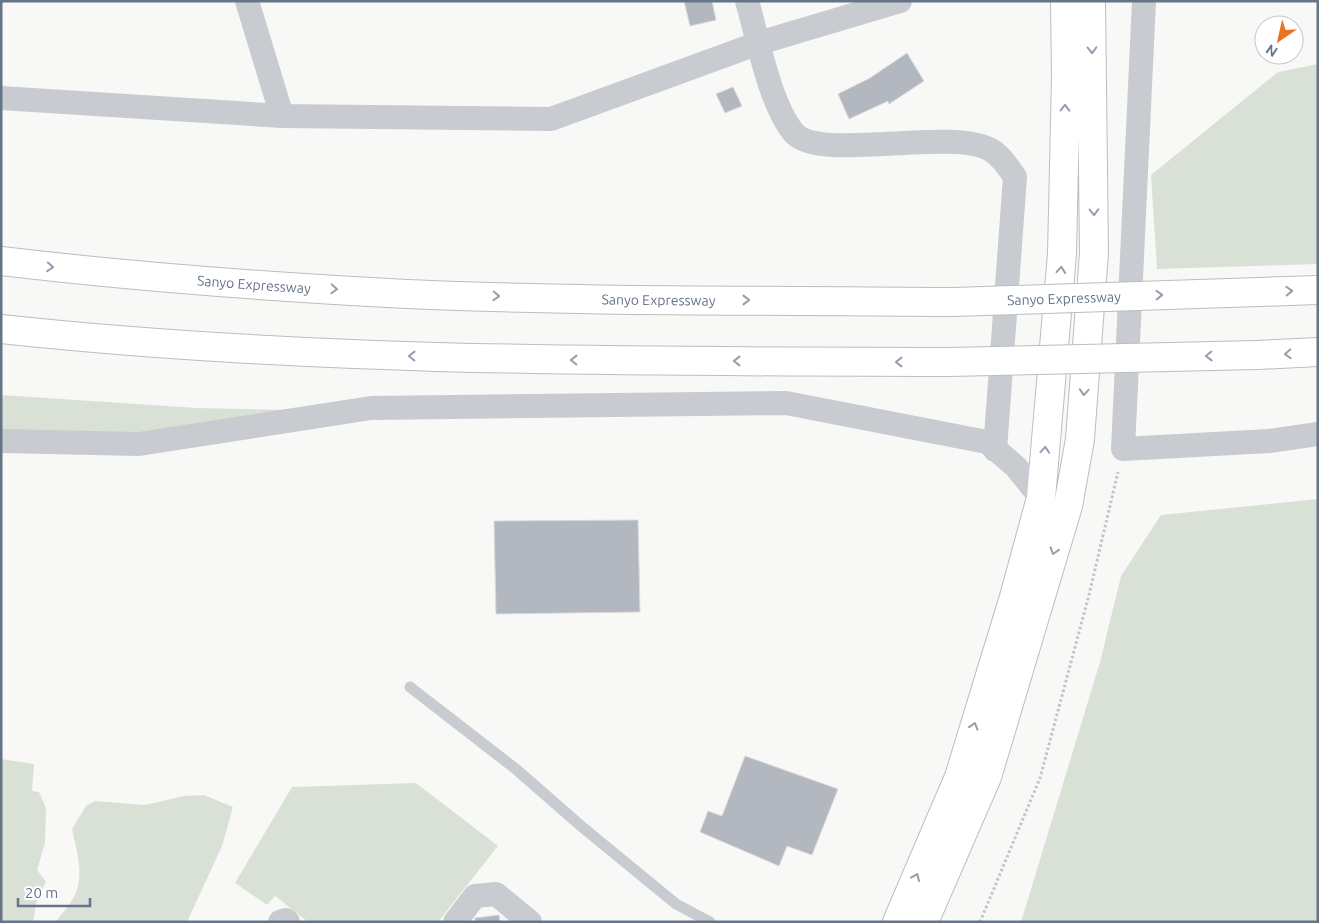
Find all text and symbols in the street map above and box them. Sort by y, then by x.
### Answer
north arrow [1254,15,1304,65]
text: N [1263,41,1281,60]
one-way arrow [1086,46,1097,54]
one-way arrow [1060,104,1070,112]
one-way arrow [1089,209,1099,217]
one-way arrow [46,261,54,272]
one-way arrow [1055,266,1066,274]
street label: Sanyo Expressway [196,272,311,296]
one-way arrow [330,284,338,295]
one-way arrow [1285,286,1293,296]
street label: Sanyo Expressway [1007,289,1121,308]
one-way arrow [1155,290,1163,301]
one-way arrow [492,291,500,301]
street label: Sanyo Expressway [601,291,716,309]
one-way arrow [742,295,750,305]
one-way arrow [1283,349,1291,359]
one-way arrow [407,351,415,361]
one-way arrow [1204,351,1212,361]
one-way arrow [570,355,578,365]
one-way arrow [732,356,740,366]
one-way arrow [895,357,902,367]
one-way arrow [1078,388,1089,396]
one-way arrow [1039,445,1050,453]
one-way arrow [1050,547,1060,555]
one-way arrow [969,722,979,730]
one-way arrow [909,873,920,882]
scale bar [18,876,90,908]
text: 20 m [25,884,58,901]

